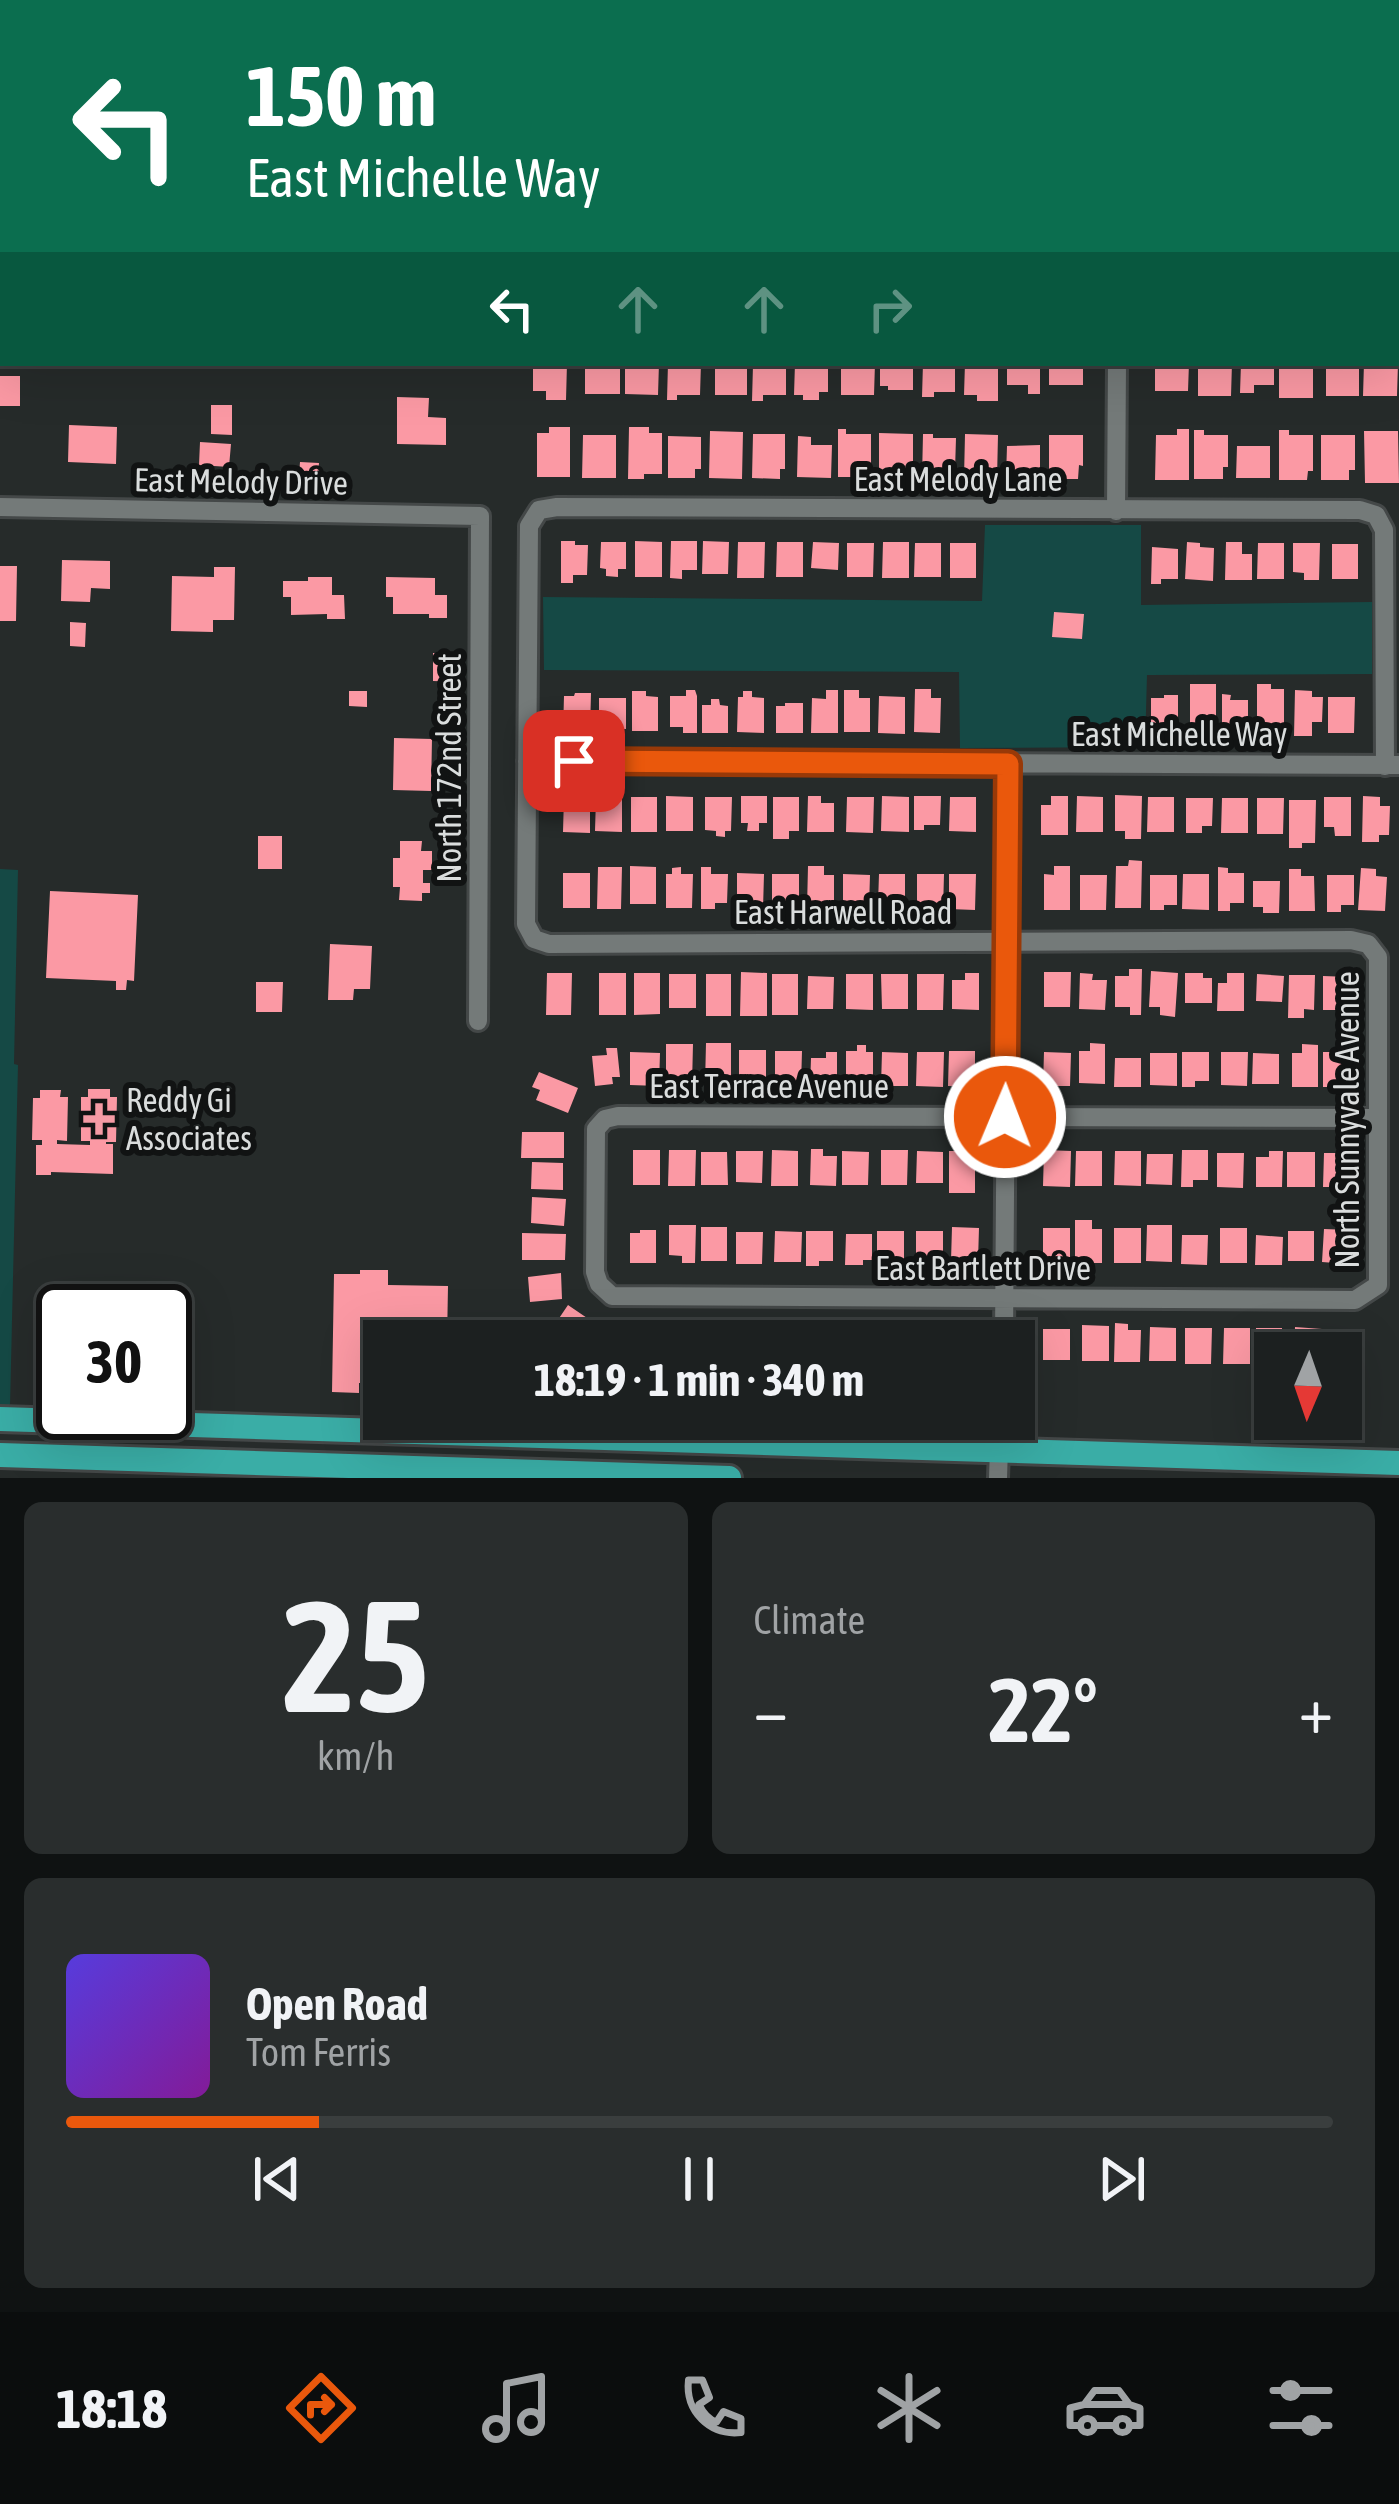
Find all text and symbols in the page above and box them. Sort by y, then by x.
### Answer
icon: left [48,48,204,204]
text: 150 m [246,48,436,144]
text: East Michelle Way [246,147,600,208]
icon: left [479,276,545,342]
icon: ahead [605,276,671,342]
icon: ahead [731,276,797,342]
icon: right [857,276,923,342]
street label: East Melody Drive [134,460,348,502]
street label: East Melody Lane [854,460,1062,498]
street label: North 172nd Street [430,653,468,883]
pin [523,710,625,812]
street label: East Michelle Way [1071,715,1287,753]
icon: arrive [541,728,607,794]
street label: East Harwell Road [734,893,952,931]
street label: North Sunnyvale Avenue [1328,971,1366,1269]
position arrow [942,1054,1068,1180]
street label: East Terrace Avenue [649,1067,889,1105]
place label: Reddy Gi Associates [126,1081,252,1157]
marker: Reddy Gi Associates [83,1103,115,1135]
street label: East Bartlett Drive [875,1249,1091,1287]
speed limit sign: 30 [36,1284,192,1440]
north arrow [1254,1332,1362,1440]
map controls [1254,1332,1362,1440]
text: 18:19 · 1 min · 340 m [534,1354,864,1406]
text: 25 [282,1566,429,1745]
text: Climate [754,1598,865,1642]
text: 22° [989,1658,1098,1761]
text: − [754,1671,788,1747]
text: + [1299,1671,1333,1747]
text: km/h [317,1734,394,1778]
text: Open Road [246,1978,428,2030]
text: Tom Ferris [246,2030,391,2074]
icon: previous [244,2146,310,2212]
icon: pause [666,2146,732,2212]
icon: next [1089,2146,1155,2212]
icon: directions [279,2366,363,2450]
icon: music [475,2366,559,2450]
icon: phone [671,2366,755,2450]
icon: climate [867,2366,951,2450]
icon: car [1063,2366,1147,2450]
icon: filters [1259,2366,1343,2450]
text: 18:18 [56,2378,167,2439]

